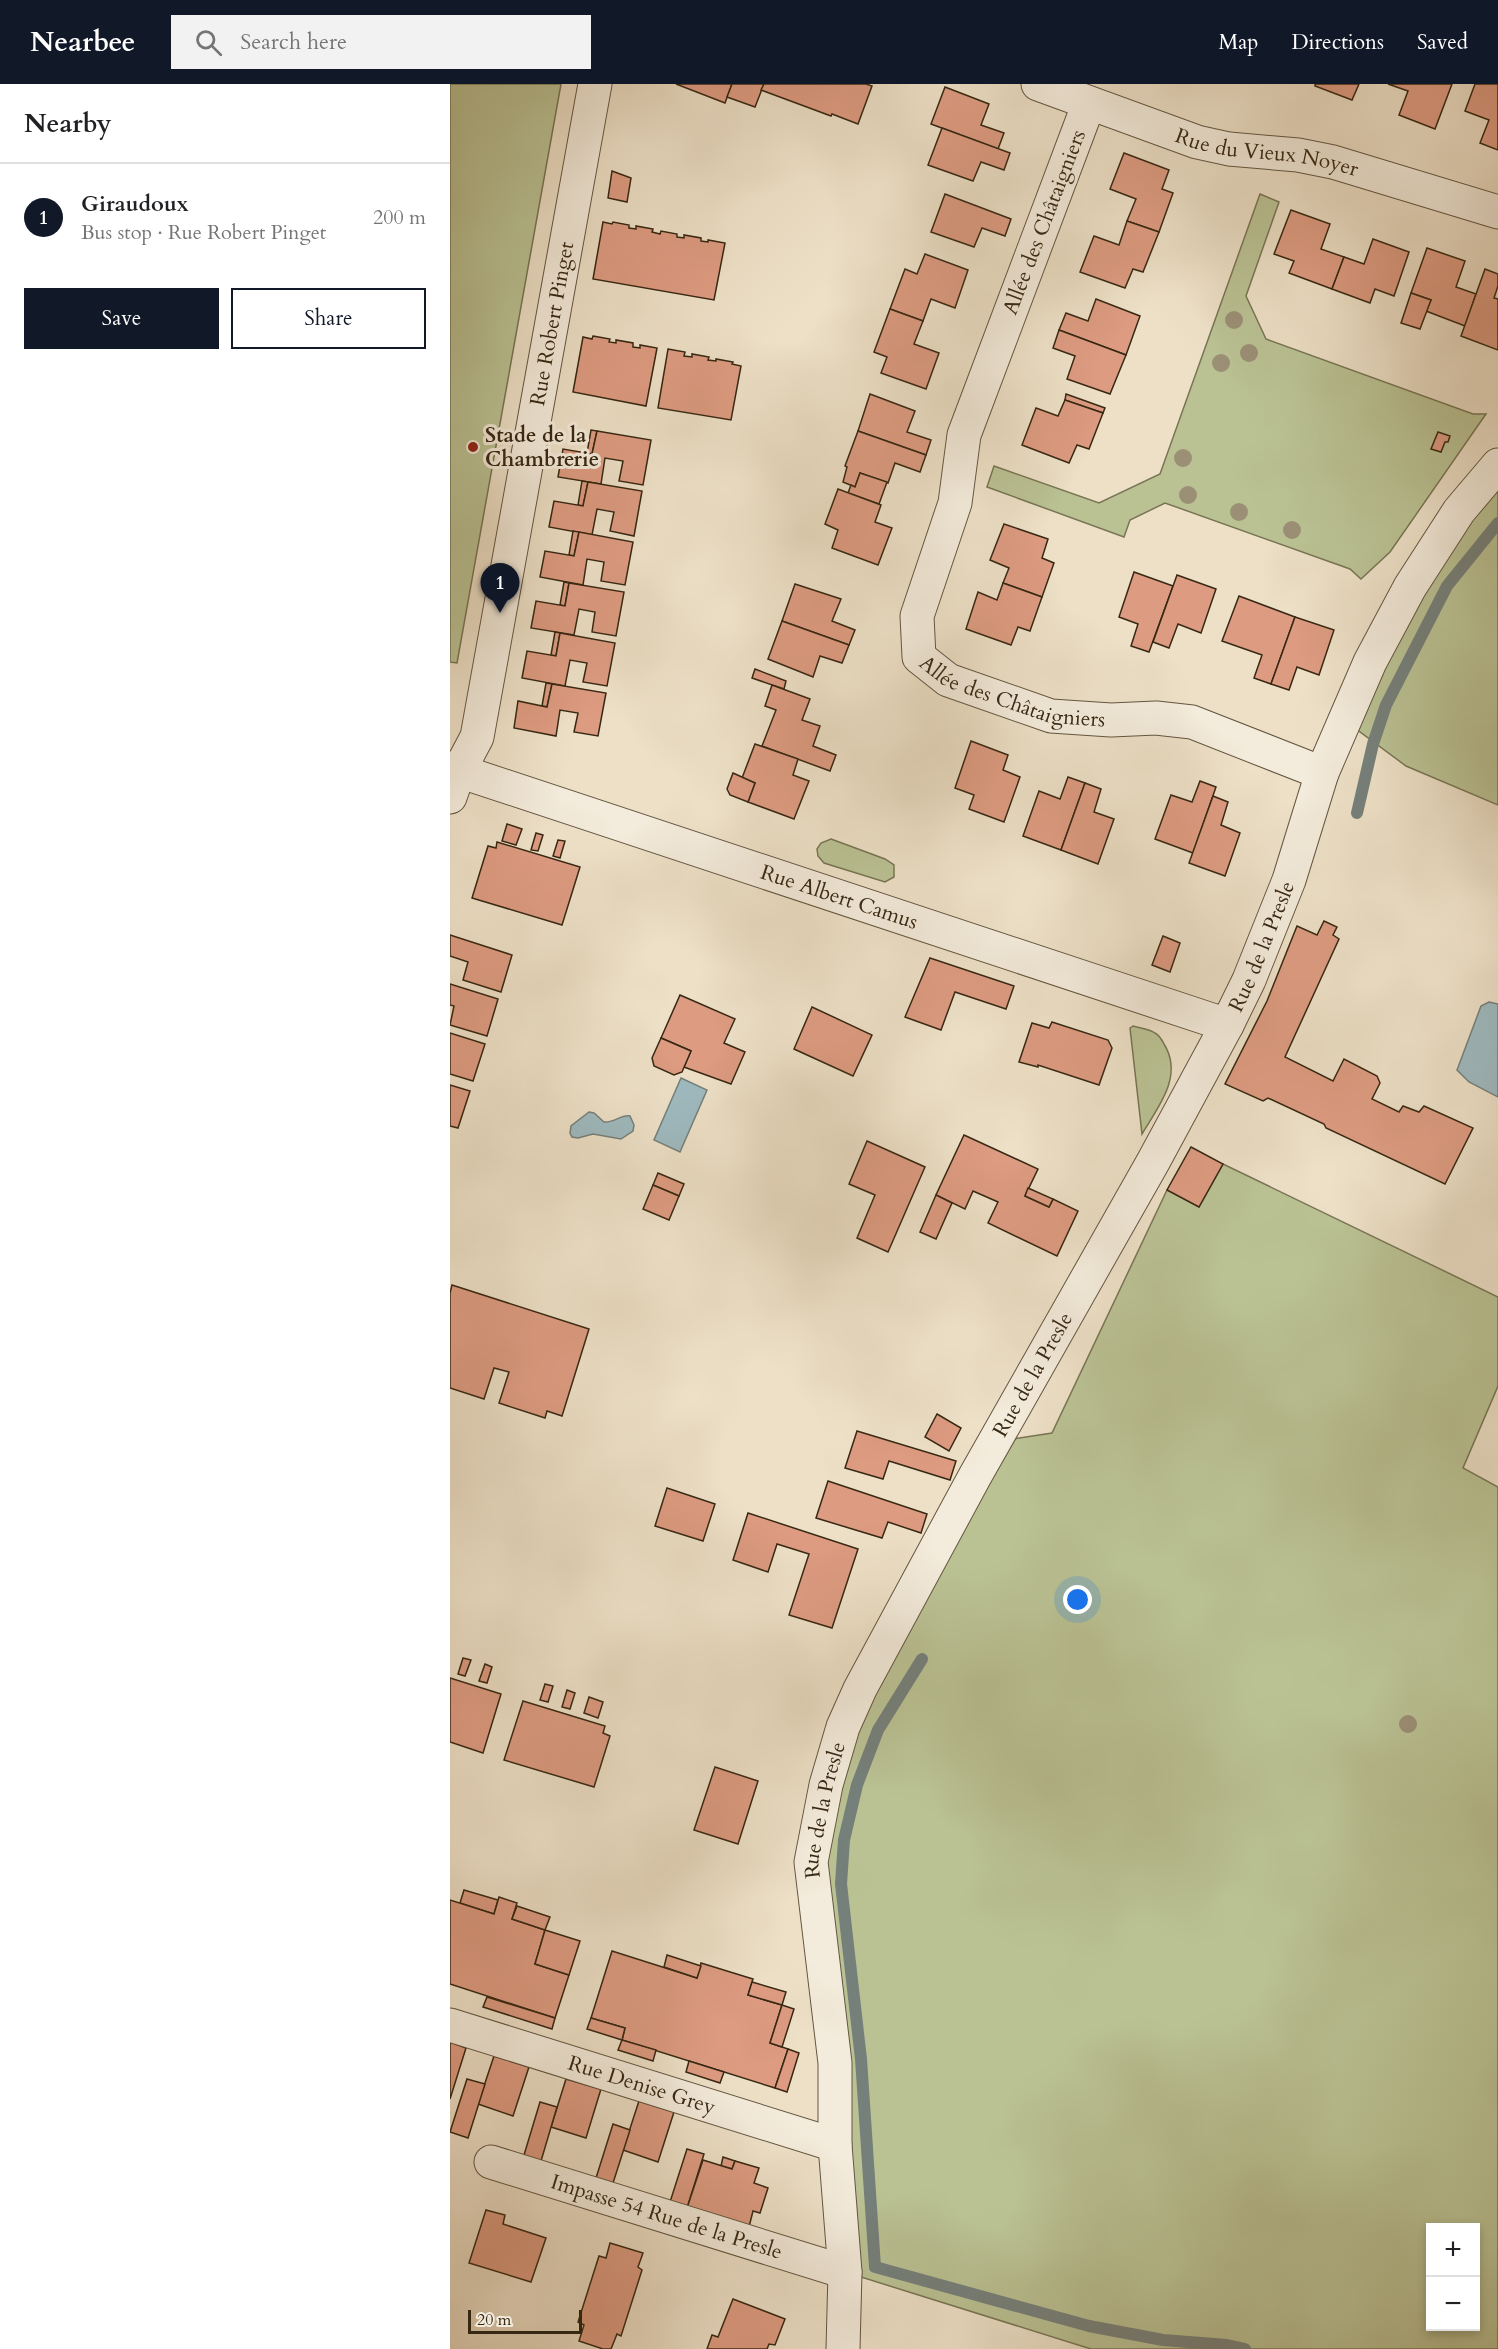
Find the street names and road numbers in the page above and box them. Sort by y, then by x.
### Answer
street label: Rue du Vieux Noyer [1171,121,1362,184]
street label: Allée des Châtaigniers [996,126,1093,319]
street label: Rue Robert Pinget [523,239,581,408]
street label: Allée des Châtaigniers [913,649,1106,735]
street label: Rue Albert Camus [757,858,921,937]
street label: Rue de la Presle [1222,877,1302,1017]
street label: Rue de la Presle [986,1307,1080,1443]
street label: Rue de la Presle [797,1739,853,1880]
street label: Rue Denise Grey [564,2049,719,2122]
street label: Impasse 54 Rue de la Presle [547,2167,786,2267]

